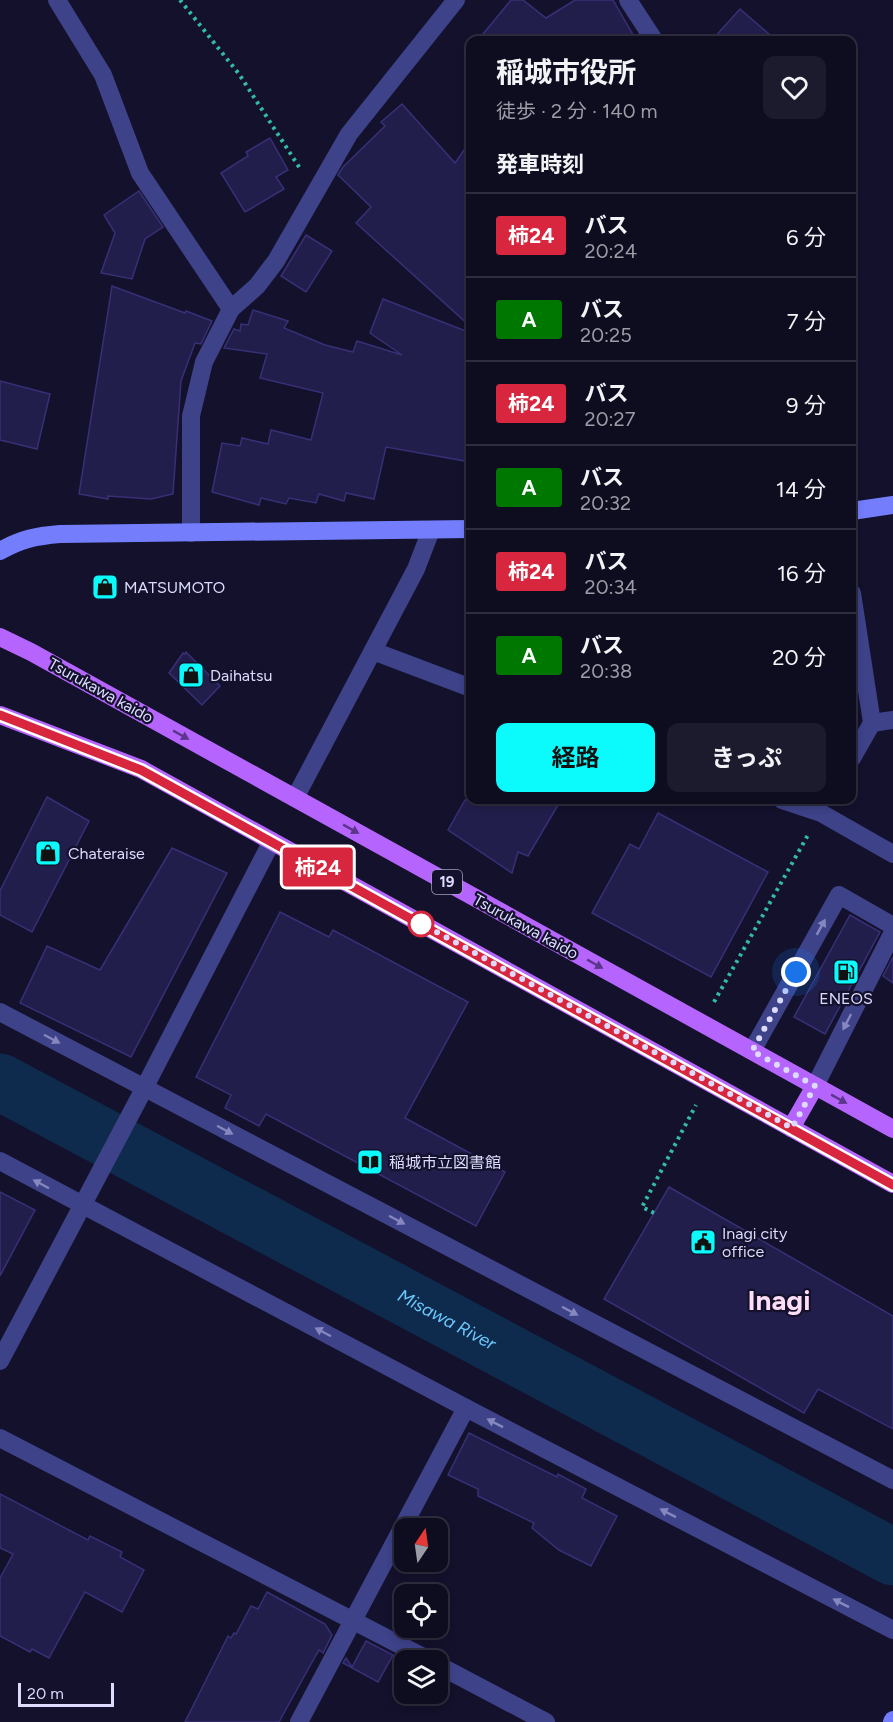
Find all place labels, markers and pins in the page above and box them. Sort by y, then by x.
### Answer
shop icon: MATSUMOTO [90,572,120,602]
place label: MATSUMOTO [124,578,225,597]
shop icon: Daihatsu [176,660,206,690]
place label: Daihatsu [210,666,272,685]
shop icon: Chateraise [33,838,63,868]
place label: Chateraise [68,844,145,863]
unlabelled marker [408,911,434,937]
fuel station icon: ENEOS [831,957,861,987]
place label: ENEOS [819,989,873,1008]
library icon: 稲城市立図書館 [355,1147,385,1177]
place label: 稲城市立図書館 [389,1153,501,1172]
place label: Inagi city office [722,1224,788,1261]
public building icon: Inagi city office [688,1227,718,1257]

